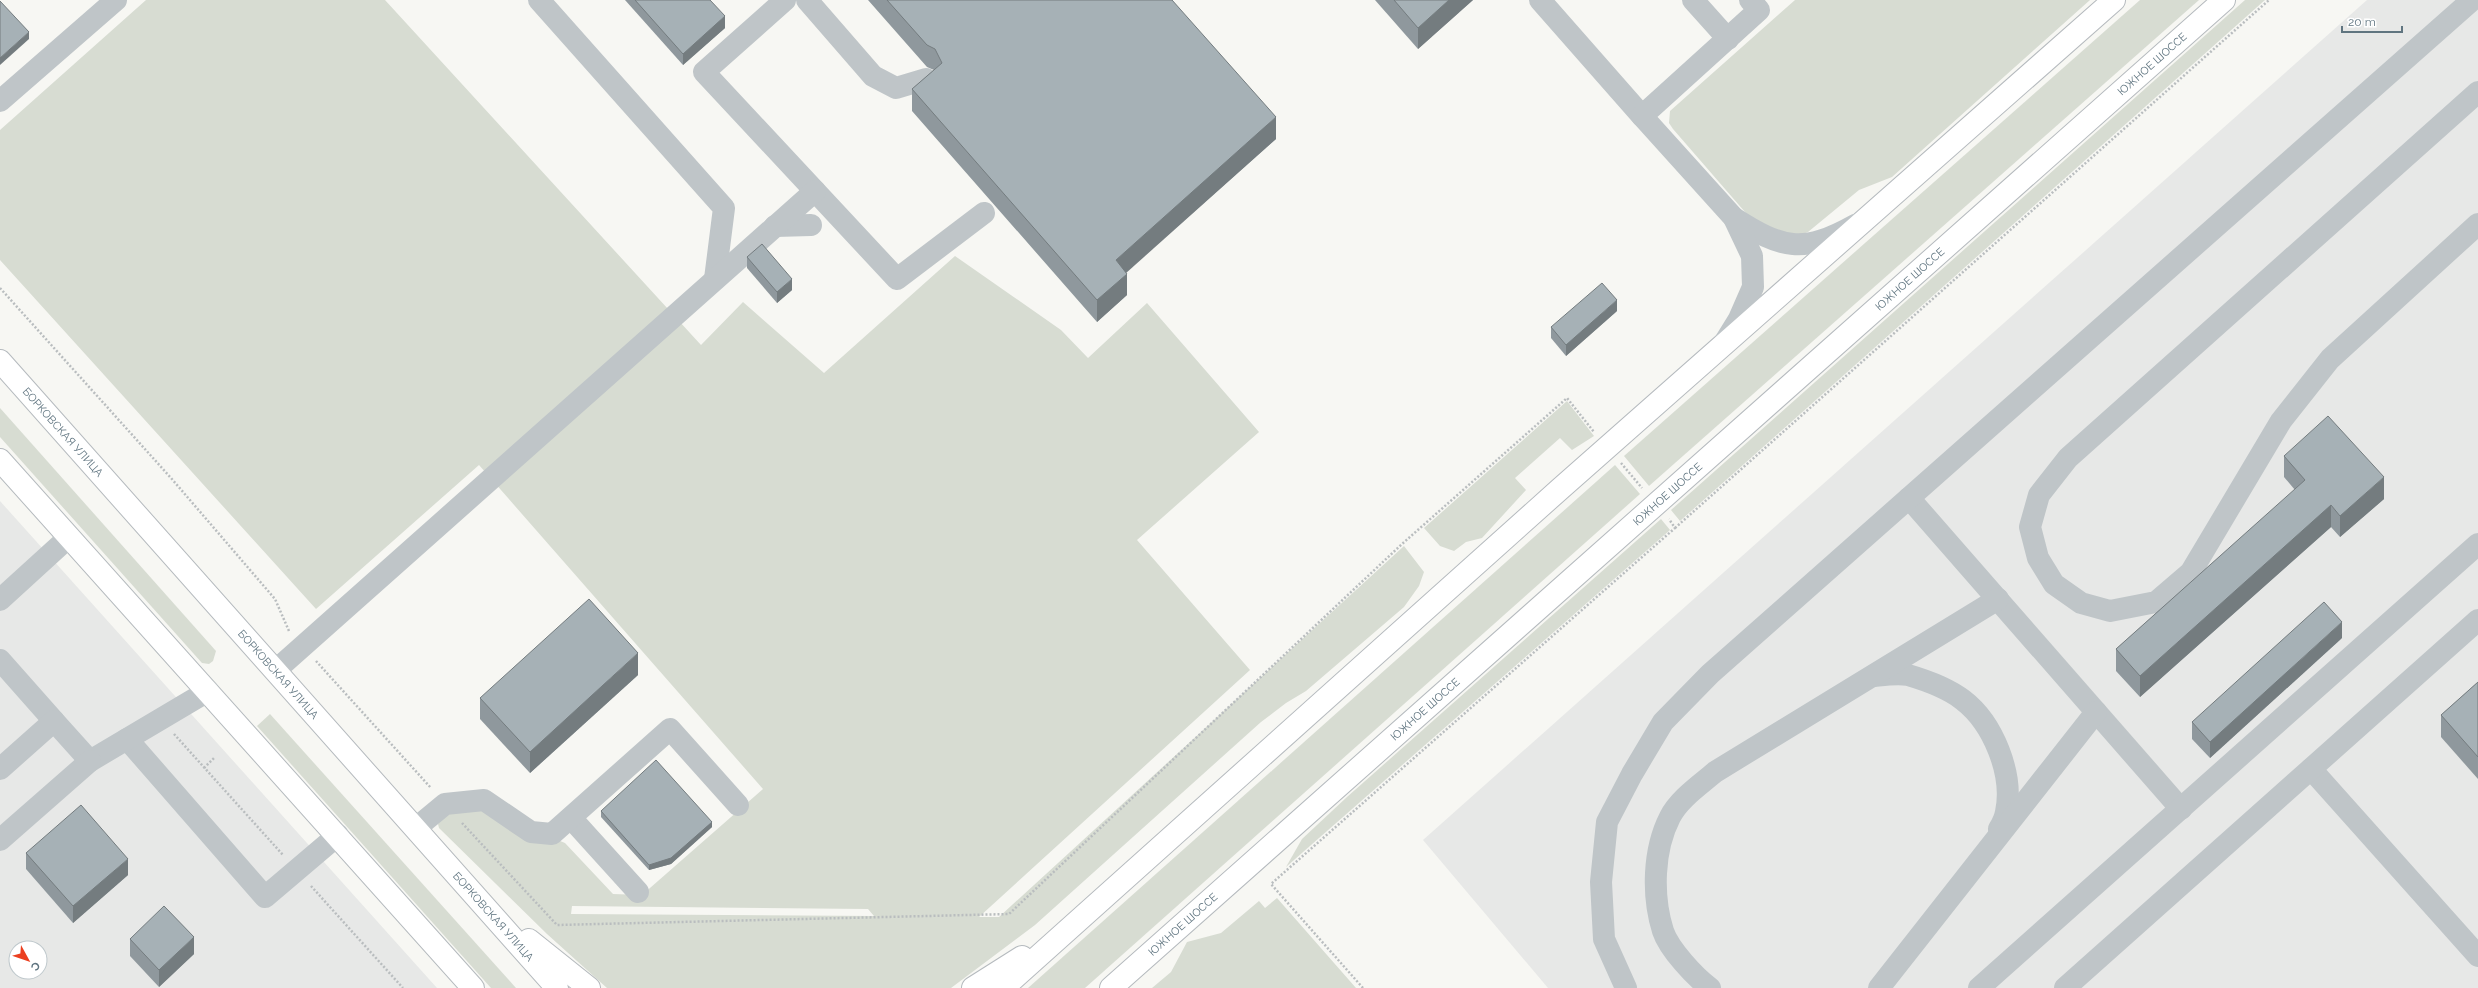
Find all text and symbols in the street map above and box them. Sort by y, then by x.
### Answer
scale bar [2342,8,2402,34]
text: 20 m [2348,15,2376,29]
street label: ЮЖНОЕ ШОССЕ [2115,30,2190,98]
street label: ЮЖНОЕ ШОССЕ [1873,245,1947,313]
street label: БОРКОВСКАЯ УЛИЦА [20,385,106,480]
street label: ЮЖНОЕ ШОССЕ [1631,460,1705,529]
street label: БОРКОВСКАЯ УЛИЦА [235,627,321,722]
street label: ЮЖНОЕ ШОССЕ [1388,675,1463,744]
street label: БОРКОВСКАЯ УЛИЦА [450,870,536,964]
street label: ЮЖНОЕ ШОССЕ [1146,890,1221,959]
north arrow [8,940,48,980]
text: С [28,959,43,974]

